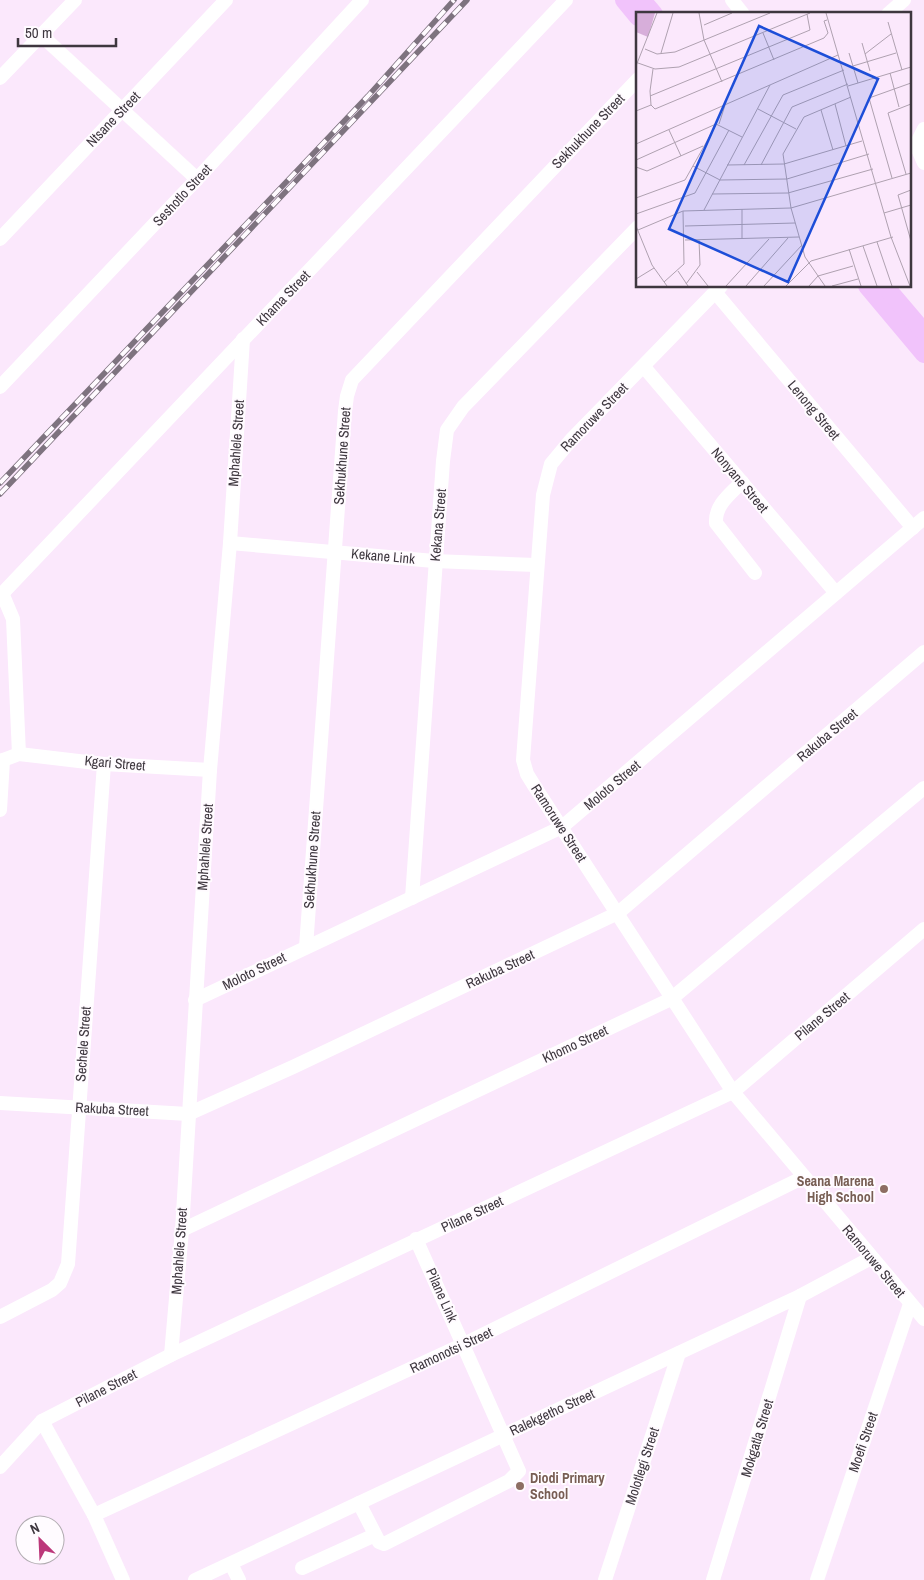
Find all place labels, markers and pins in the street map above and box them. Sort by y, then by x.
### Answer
place label: Seana Marena High School [797,1172,875,1206]
marker: Seana Marena High School [878,1183,890,1195]
place label: Diodi Primary School [530,1469,605,1503]
marker: Diodi Primary School [514,1480,526,1492]

